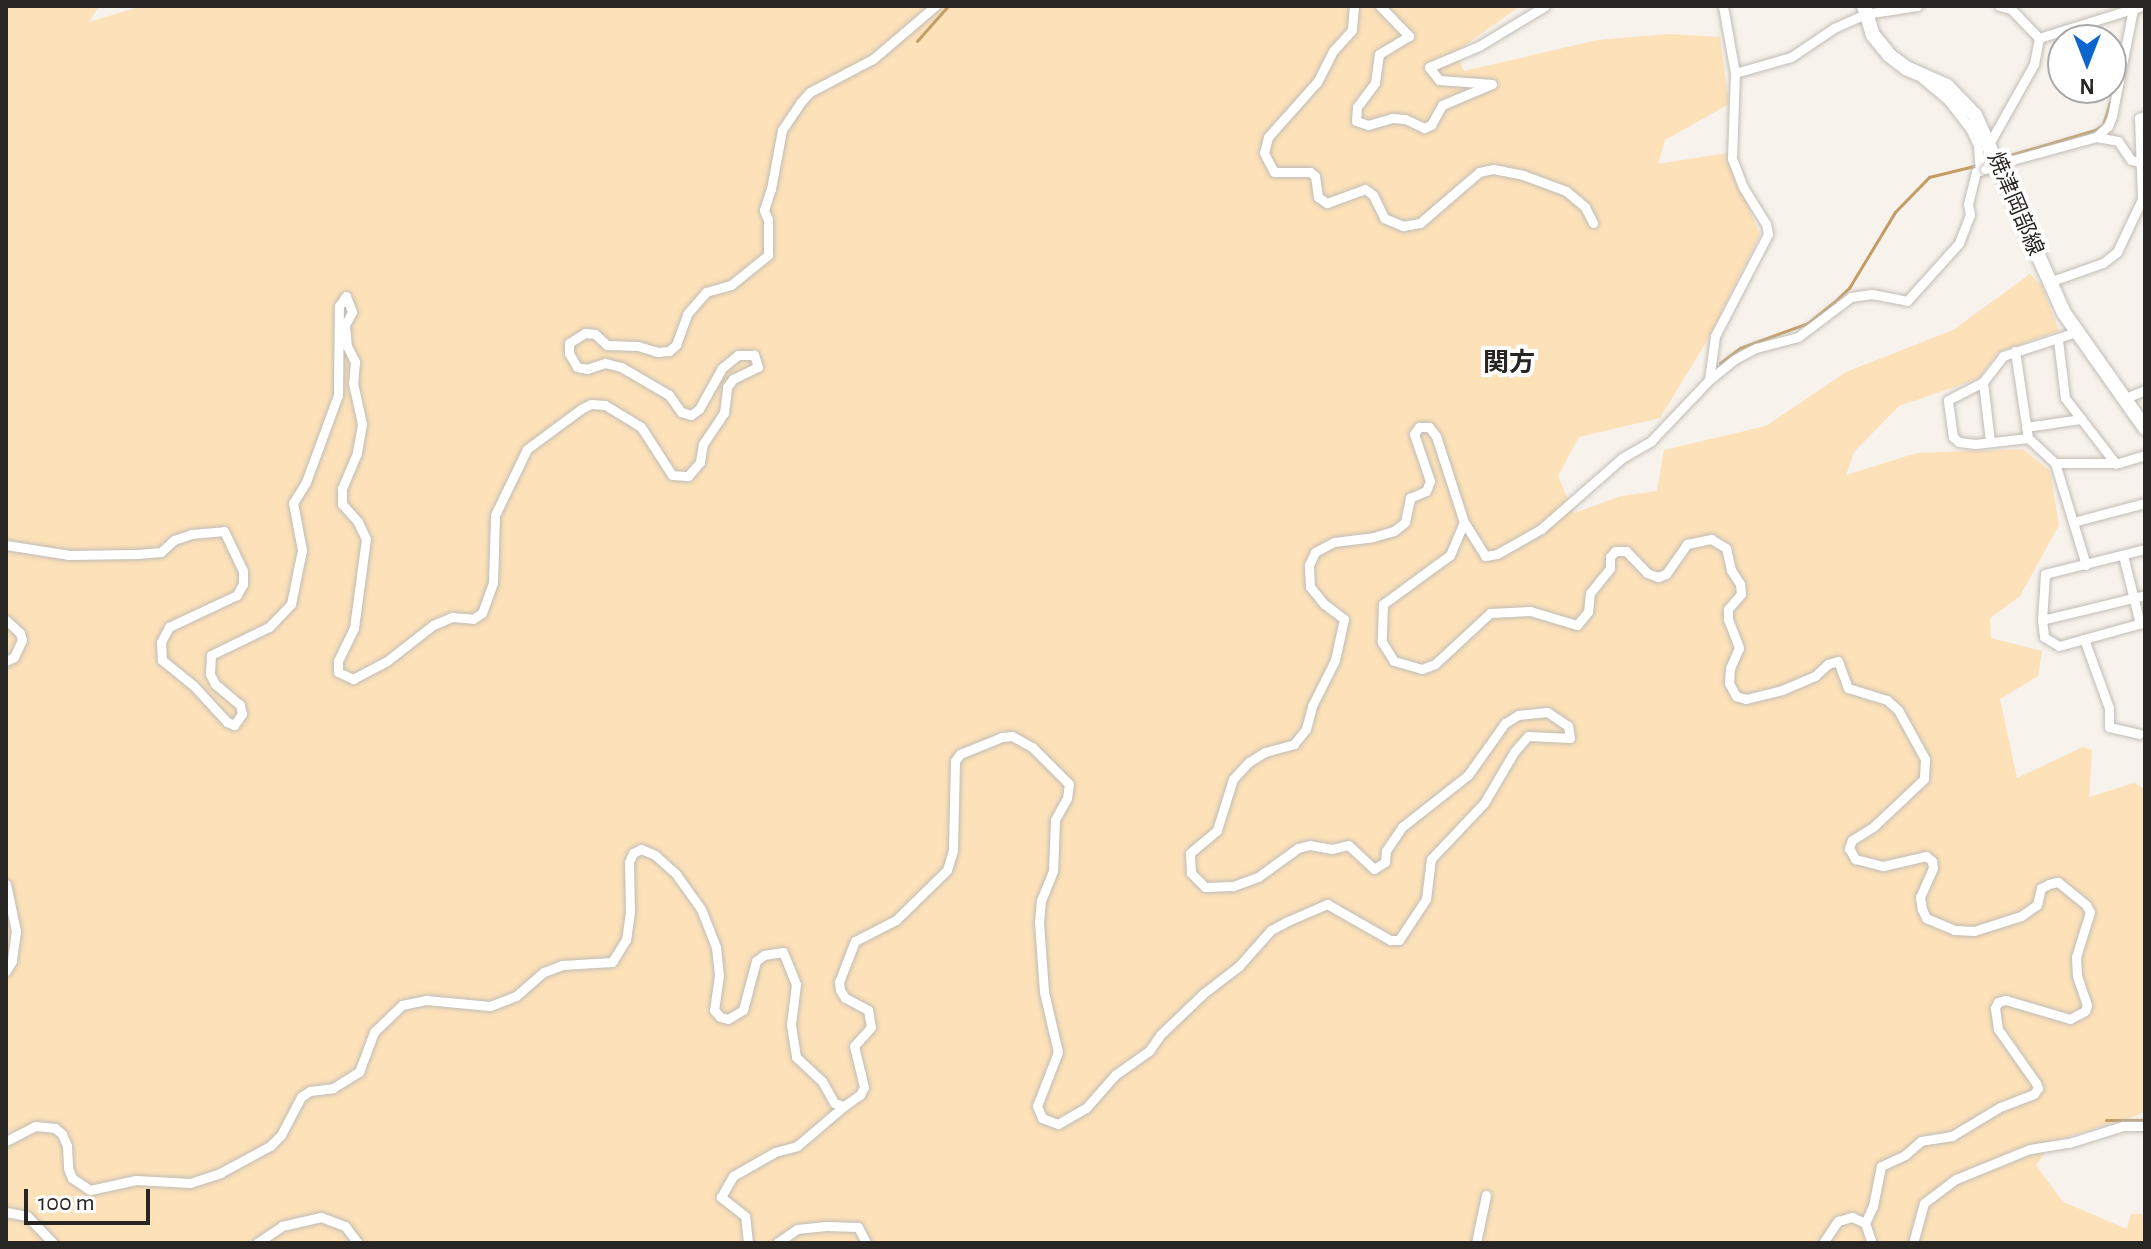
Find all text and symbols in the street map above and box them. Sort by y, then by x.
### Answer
north arrow [2047,24,2127,104]
text: N [2079,75,2095,97]
street label: 焼津岡部線 [1981,148,2049,260]
district label: 関方 [1483,348,1535,380]
scale bar [28,1173,154,1223]
text: 100 m [38,1191,95,1215]

